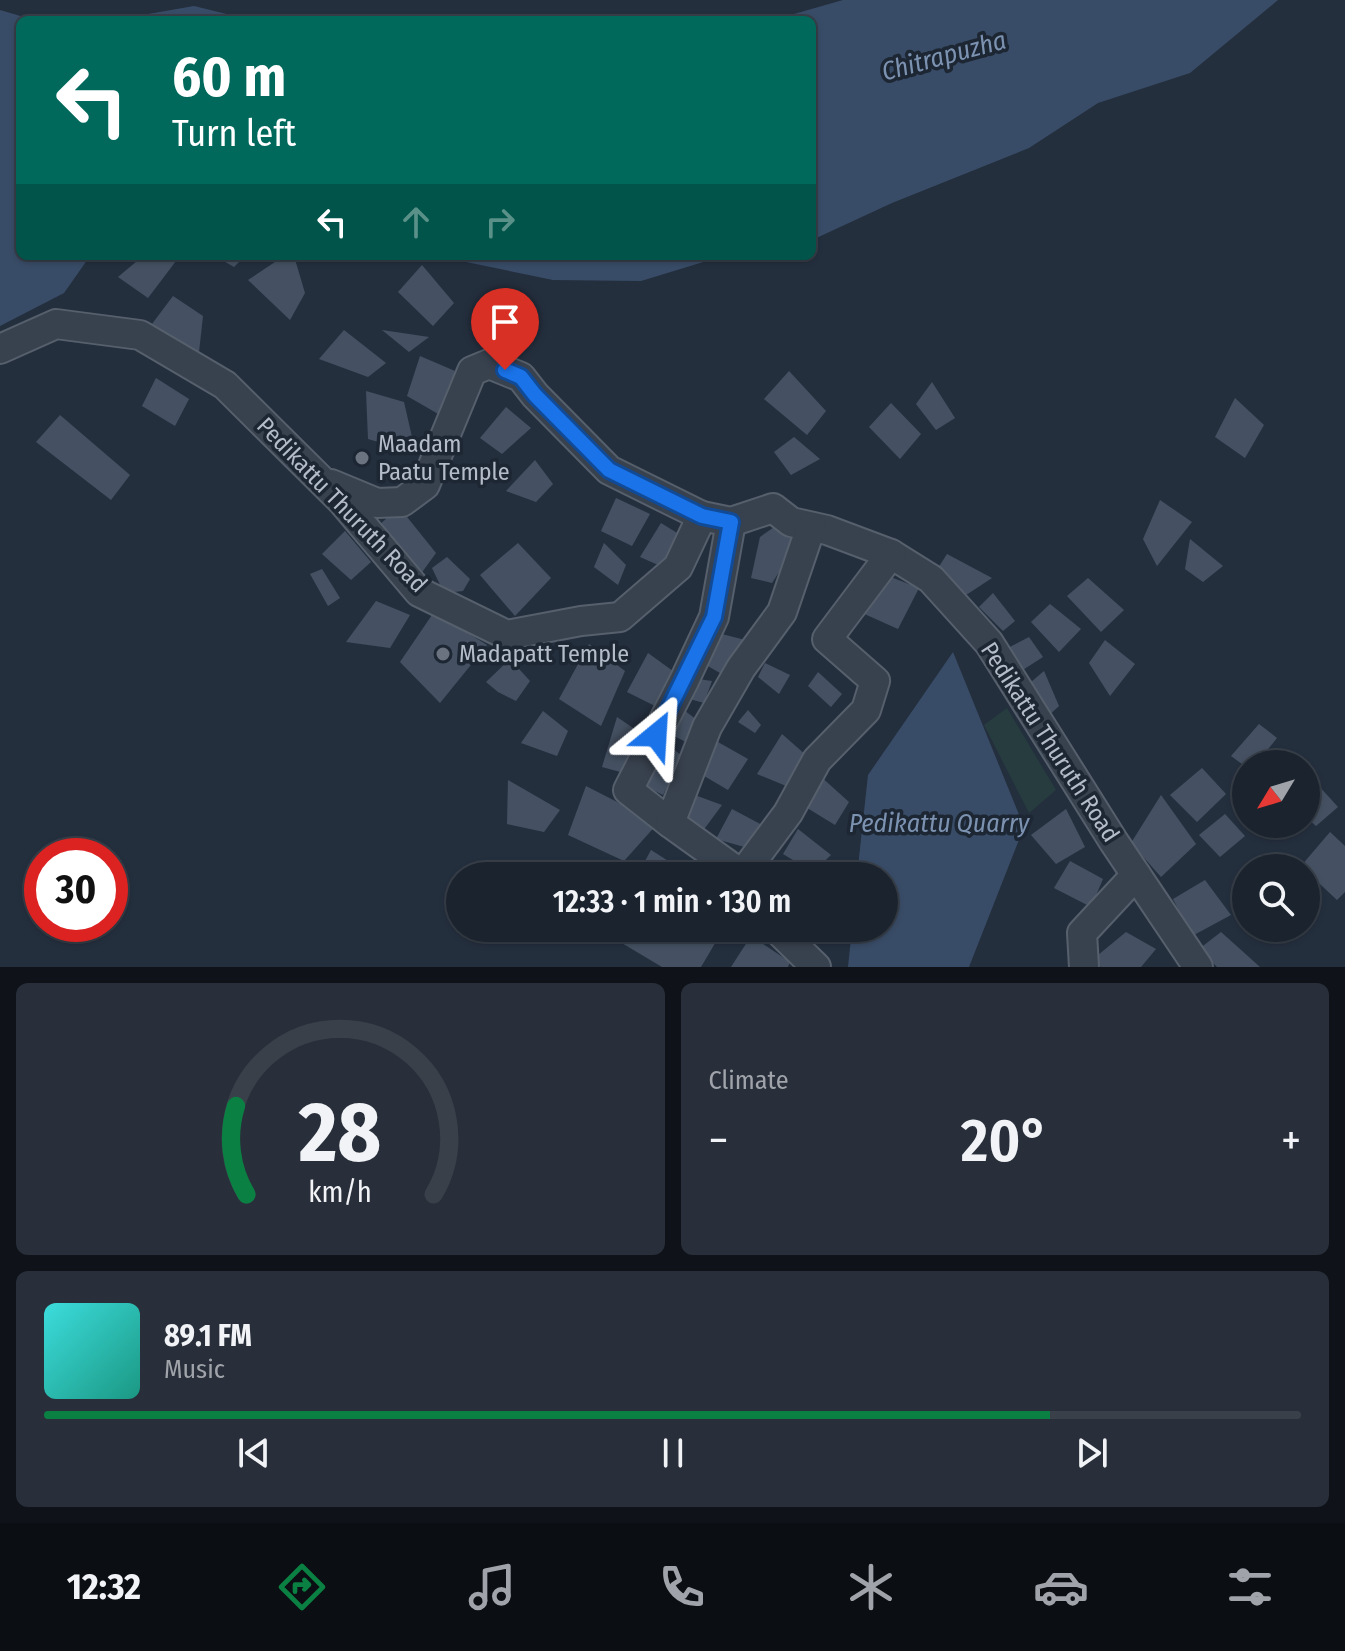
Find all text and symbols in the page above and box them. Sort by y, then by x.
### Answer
water label: Chitrapuzha [878,25,1010,87]
text: 60 m [172,44,286,111]
icon: left [40,48,144,152]
text: Turn left [172,112,296,156]
icon: left [310,200,354,244]
icon: ahead [394,200,438,244]
icon: right [478,200,522,244]
pin [471,288,539,370]
icon: arrive [483,300,527,344]
street label: Pedikattu Thuruth Road [251,412,433,598]
place label: Maadam Paatu Temple [378,430,510,486]
marker: Maadam Paatu Temple [353,449,371,467]
street label: Pedikattu Thuruth Road [975,637,1125,847]
place label: Madapatt Temple [459,640,629,668]
marker: Madapatt Temple [434,645,452,663]
position arrow [614,693,698,777]
north arrow [1232,750,1320,838]
map controls [1232,750,1320,942]
water label: Pedikattu Quarry [849,808,1031,839]
speed limit sign: 30 [24,838,128,942]
button: search [1232,854,1320,942]
text: 12:33 · 1 min · 130 m [553,884,791,920]
text: Climate [709,1065,789,1096]
text: 28 [298,1083,381,1183]
text: 20° [961,1105,1049,1177]
text: − [709,1114,728,1167]
text: + [1281,1114,1301,1167]
text: km/h [308,1175,372,1210]
text: 89.1 FM [164,1318,252,1354]
text: Music [164,1354,225,1385]
icon: previous [232,1431,276,1475]
icon: pause [651,1431,695,1475]
icon: next [1070,1431,1114,1475]
icon: directions [274,1559,330,1615]
icon: music [464,1559,520,1615]
icon: phone [654,1559,710,1615]
icon: climate [843,1559,899,1615]
icon: car [1033,1559,1089,1615]
icon: filters [1222,1559,1278,1615]
text: 12:32 [67,1565,141,1609]

